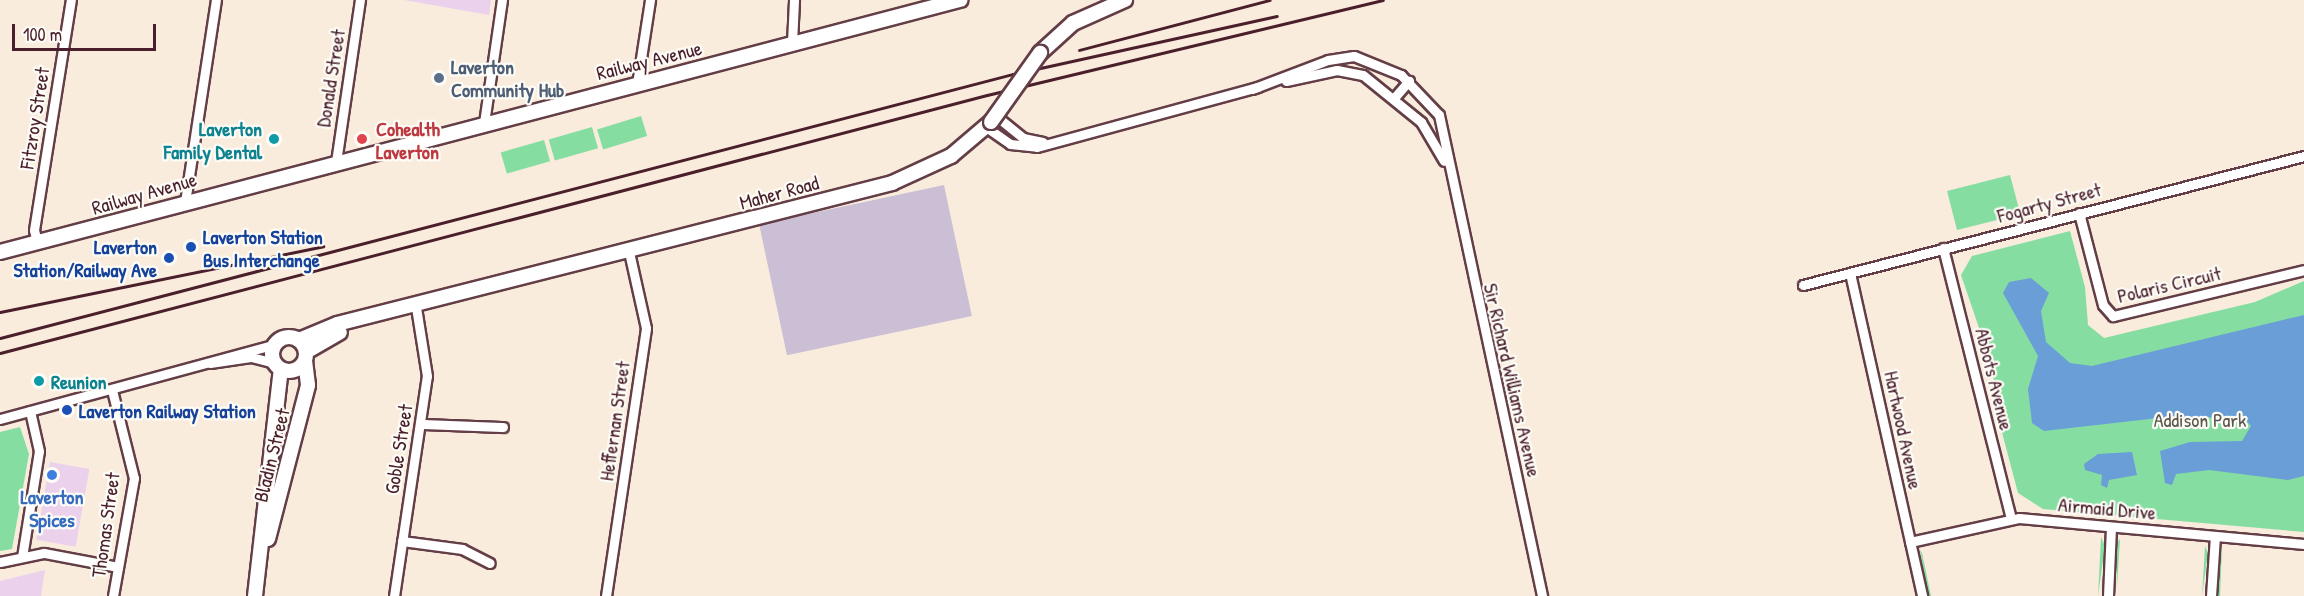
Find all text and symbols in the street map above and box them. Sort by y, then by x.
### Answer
scale bar [15,12,159,50]
text: 100 m [23,22,62,47]
street label: Donald Street [310,27,350,129]
street label: Railway Avenue [594,35,704,85]
place label: Laverton Community Hub [451,54,564,101]
street label: Fitzroy Street [14,65,54,171]
marker: Laverton Community Hub [432,71,446,85]
place label: Laverton Family Dental [164,116,262,163]
place label: Cohealth Laverton [376,116,440,163]
marker: Cohealth Laverton [353,130,371,148]
marker: Laverton Family Dental [267,132,281,146]
street label: Railway Avenue [89,167,199,219]
street label: Maher Road [737,170,821,214]
street label: Fogarty Street [1994,177,2104,227]
place label: Laverton Station Bus Interchange [203,224,323,271]
place label: Laverton Station/Railway Ave [14,234,157,281]
marker: Laverton Station Bus Interchange [184,240,198,254]
marker: Laverton Station/Railway Ave [162,251,176,265]
street label: Polaris Circuit [2115,260,2223,308]
street label: Sir Richard Williams Avenue [1479,281,1547,479]
street label: Abbots Avenue [1971,326,2019,432]
street label: Heffernan Street [594,360,634,482]
place label: Reunion [51,369,107,393]
street label: Hartwood Avenue [1880,369,1928,491]
marker: Reunion [32,374,46,388]
place label: Laverton Railway Station [79,398,256,422]
marker: Laverton Railway Station [60,403,74,417]
street label: Goble Street [379,403,417,495]
street label: Bladin Street [248,406,294,504]
park label: Addison Park [2154,407,2246,431]
marker: Laverton Spices [45,468,59,482]
street label: Thomas Street [86,471,124,579]
place label: Laverton Spices [21,484,83,531]
street label: Airmaid Drive [2057,492,2157,524]

